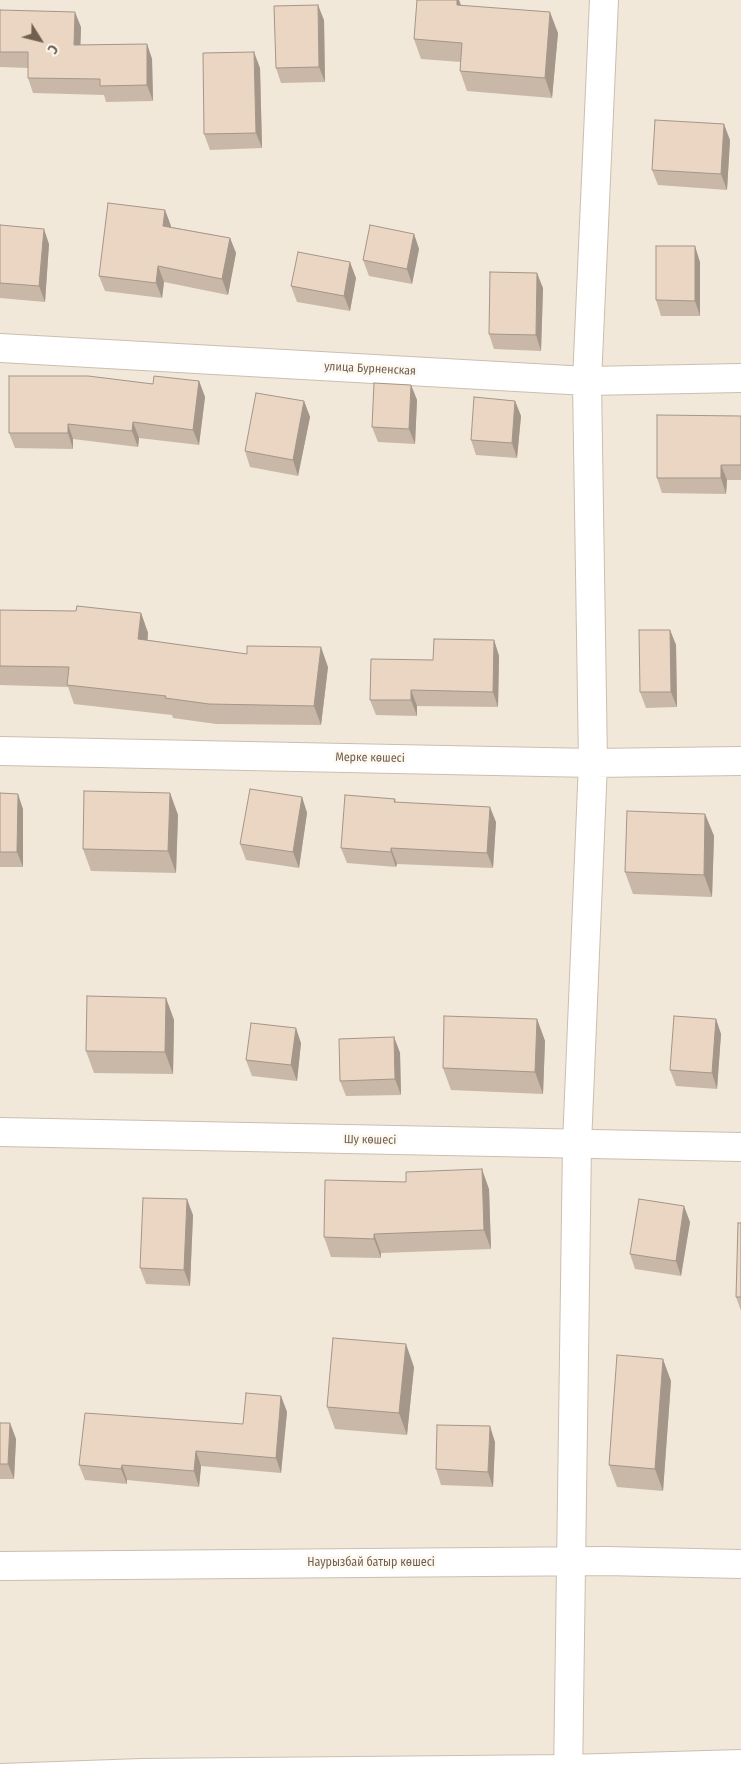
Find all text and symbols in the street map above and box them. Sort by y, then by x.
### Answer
north arrow [15,15,65,65]
text: С [44,41,62,57]
street label: улица Бурненская [324,359,416,379]
street label: Мерке көшесі [335,750,405,766]
street label: Шу көшесі [344,1132,396,1148]
street label: Наурызбай батыр көшесі [307,1556,435,1570]

